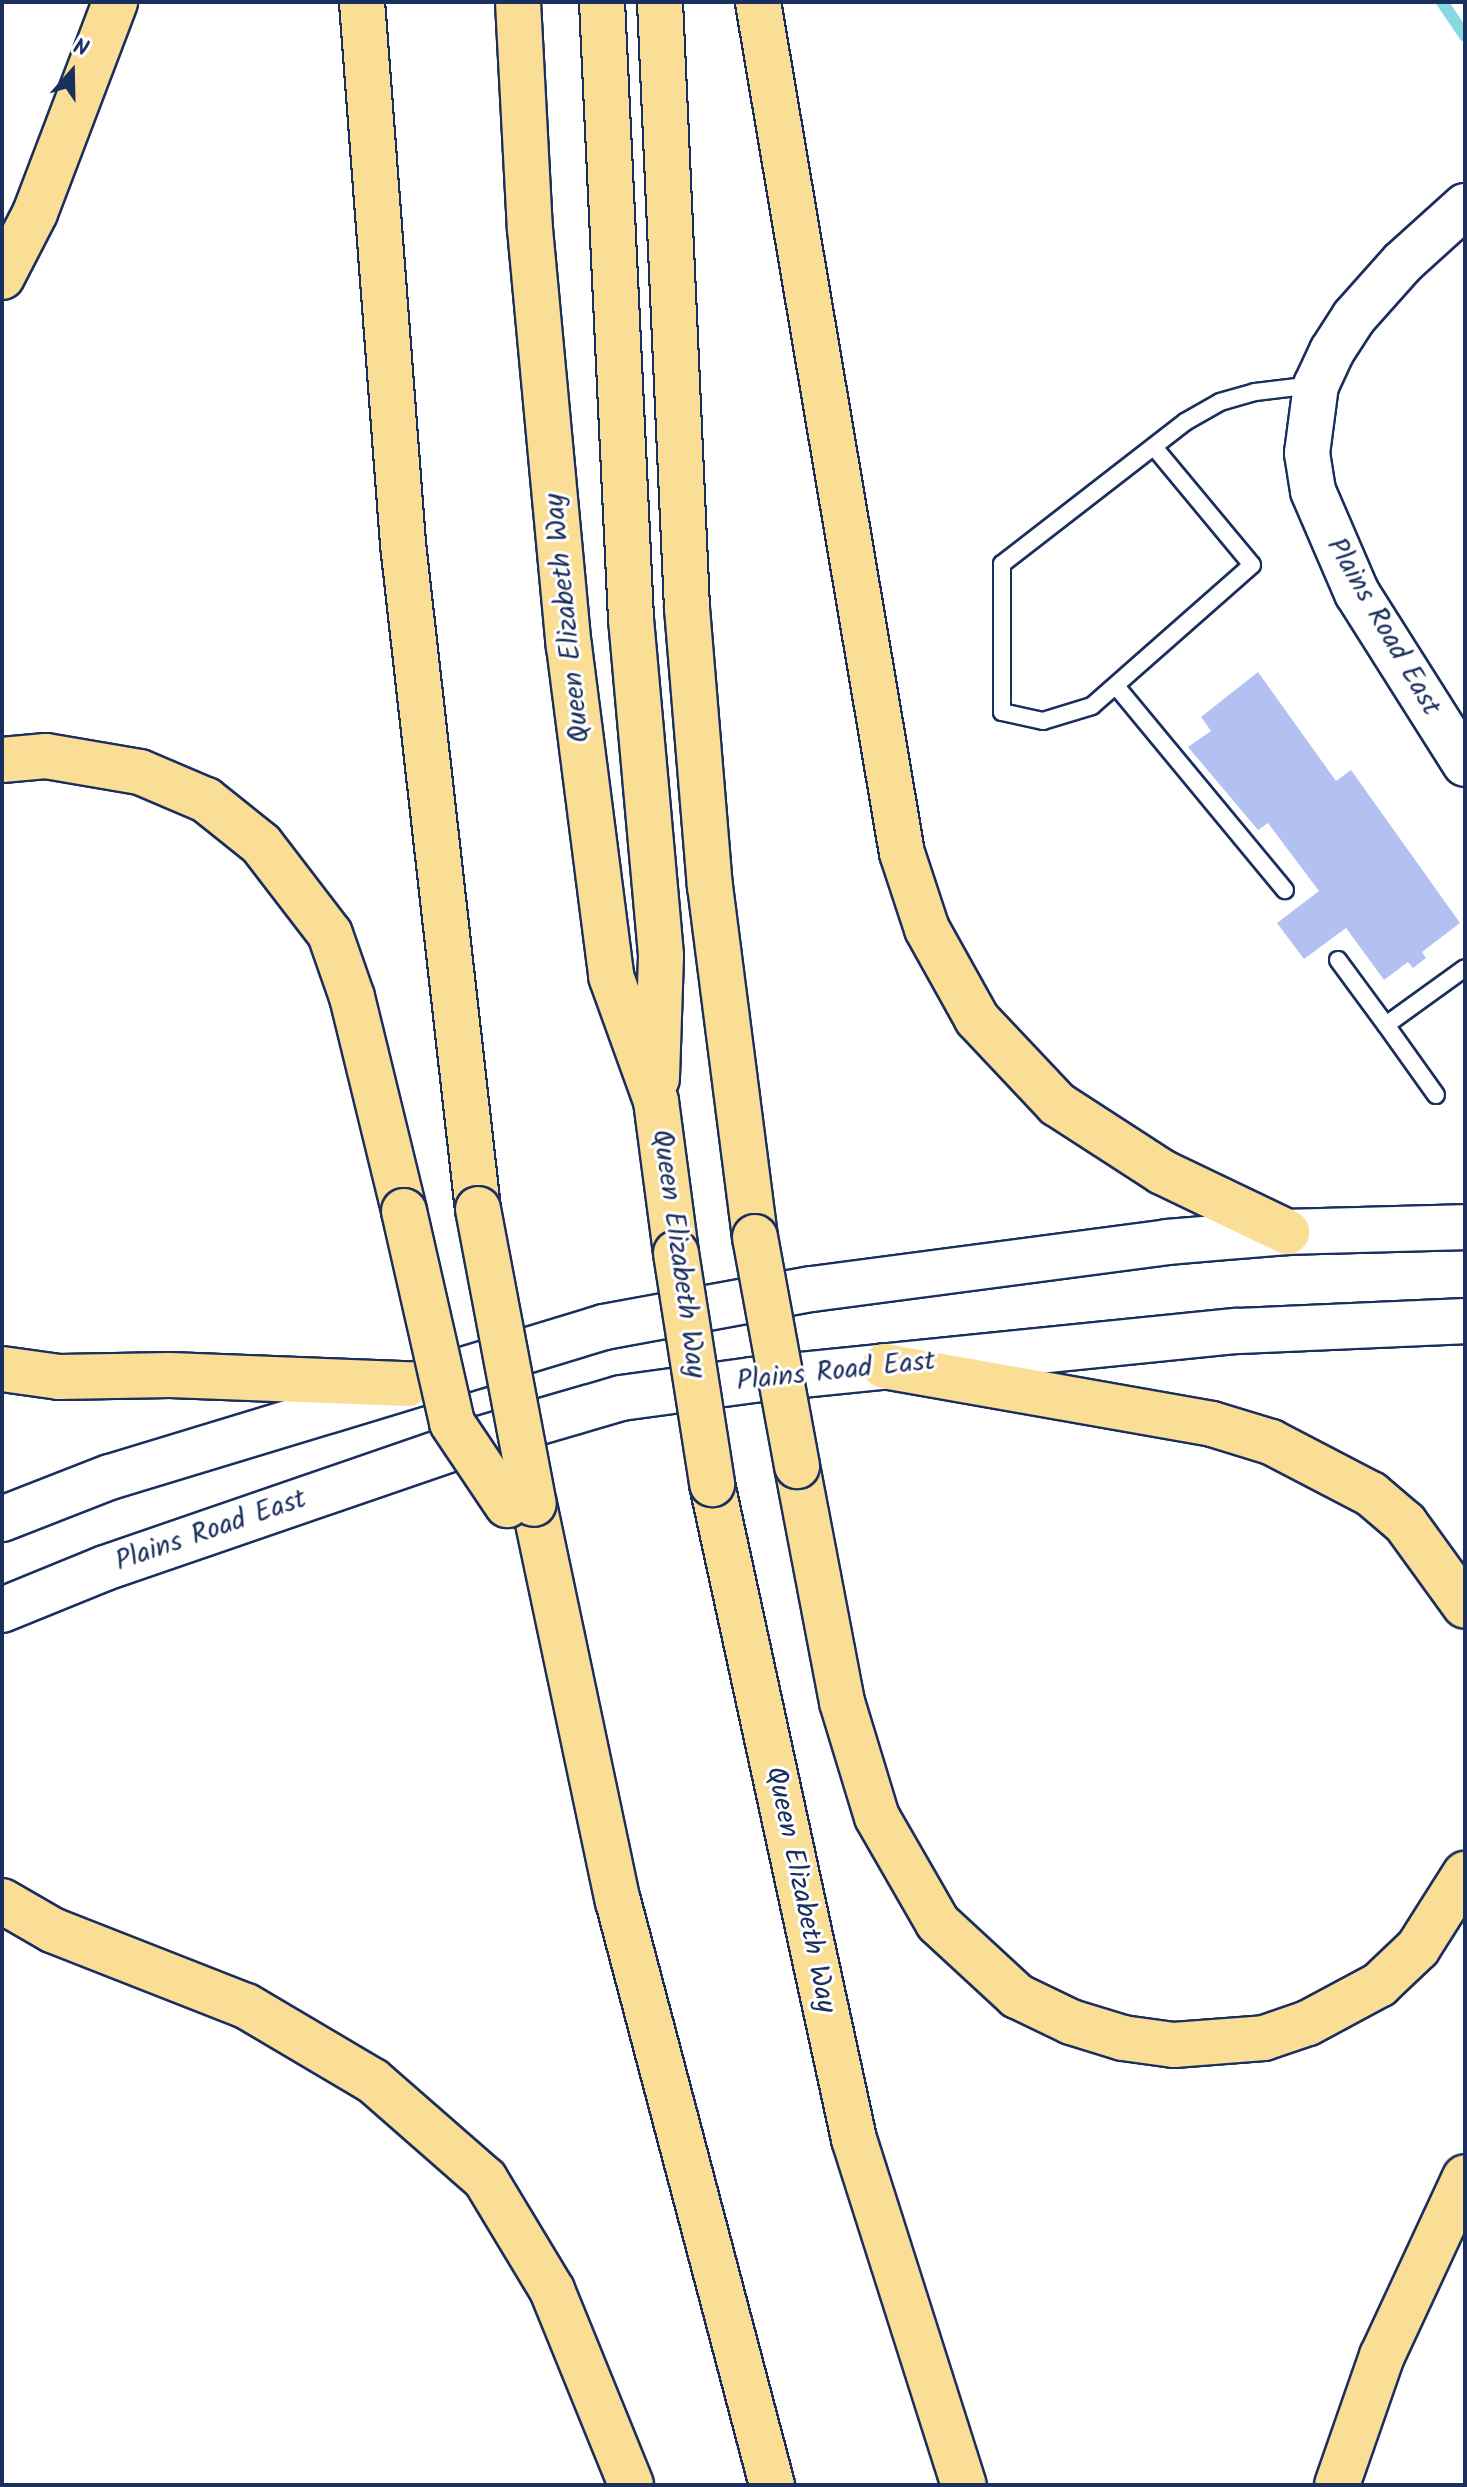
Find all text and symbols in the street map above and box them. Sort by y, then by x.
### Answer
text: N [68,30,93,68]
north arrow [32,32,112,112]
street label: Queen Elizabeth Way [538,492,598,744]
street label: Plains Road East [1319,532,1447,722]
street label: Queen Elizabeth Way [644,1128,712,1380]
street label: Plains Road East [735,1345,937,1399]
street label: Plains Road East [111,1483,311,1579]
street label: Queen Elizabeth Way [758,1764,842,2016]

